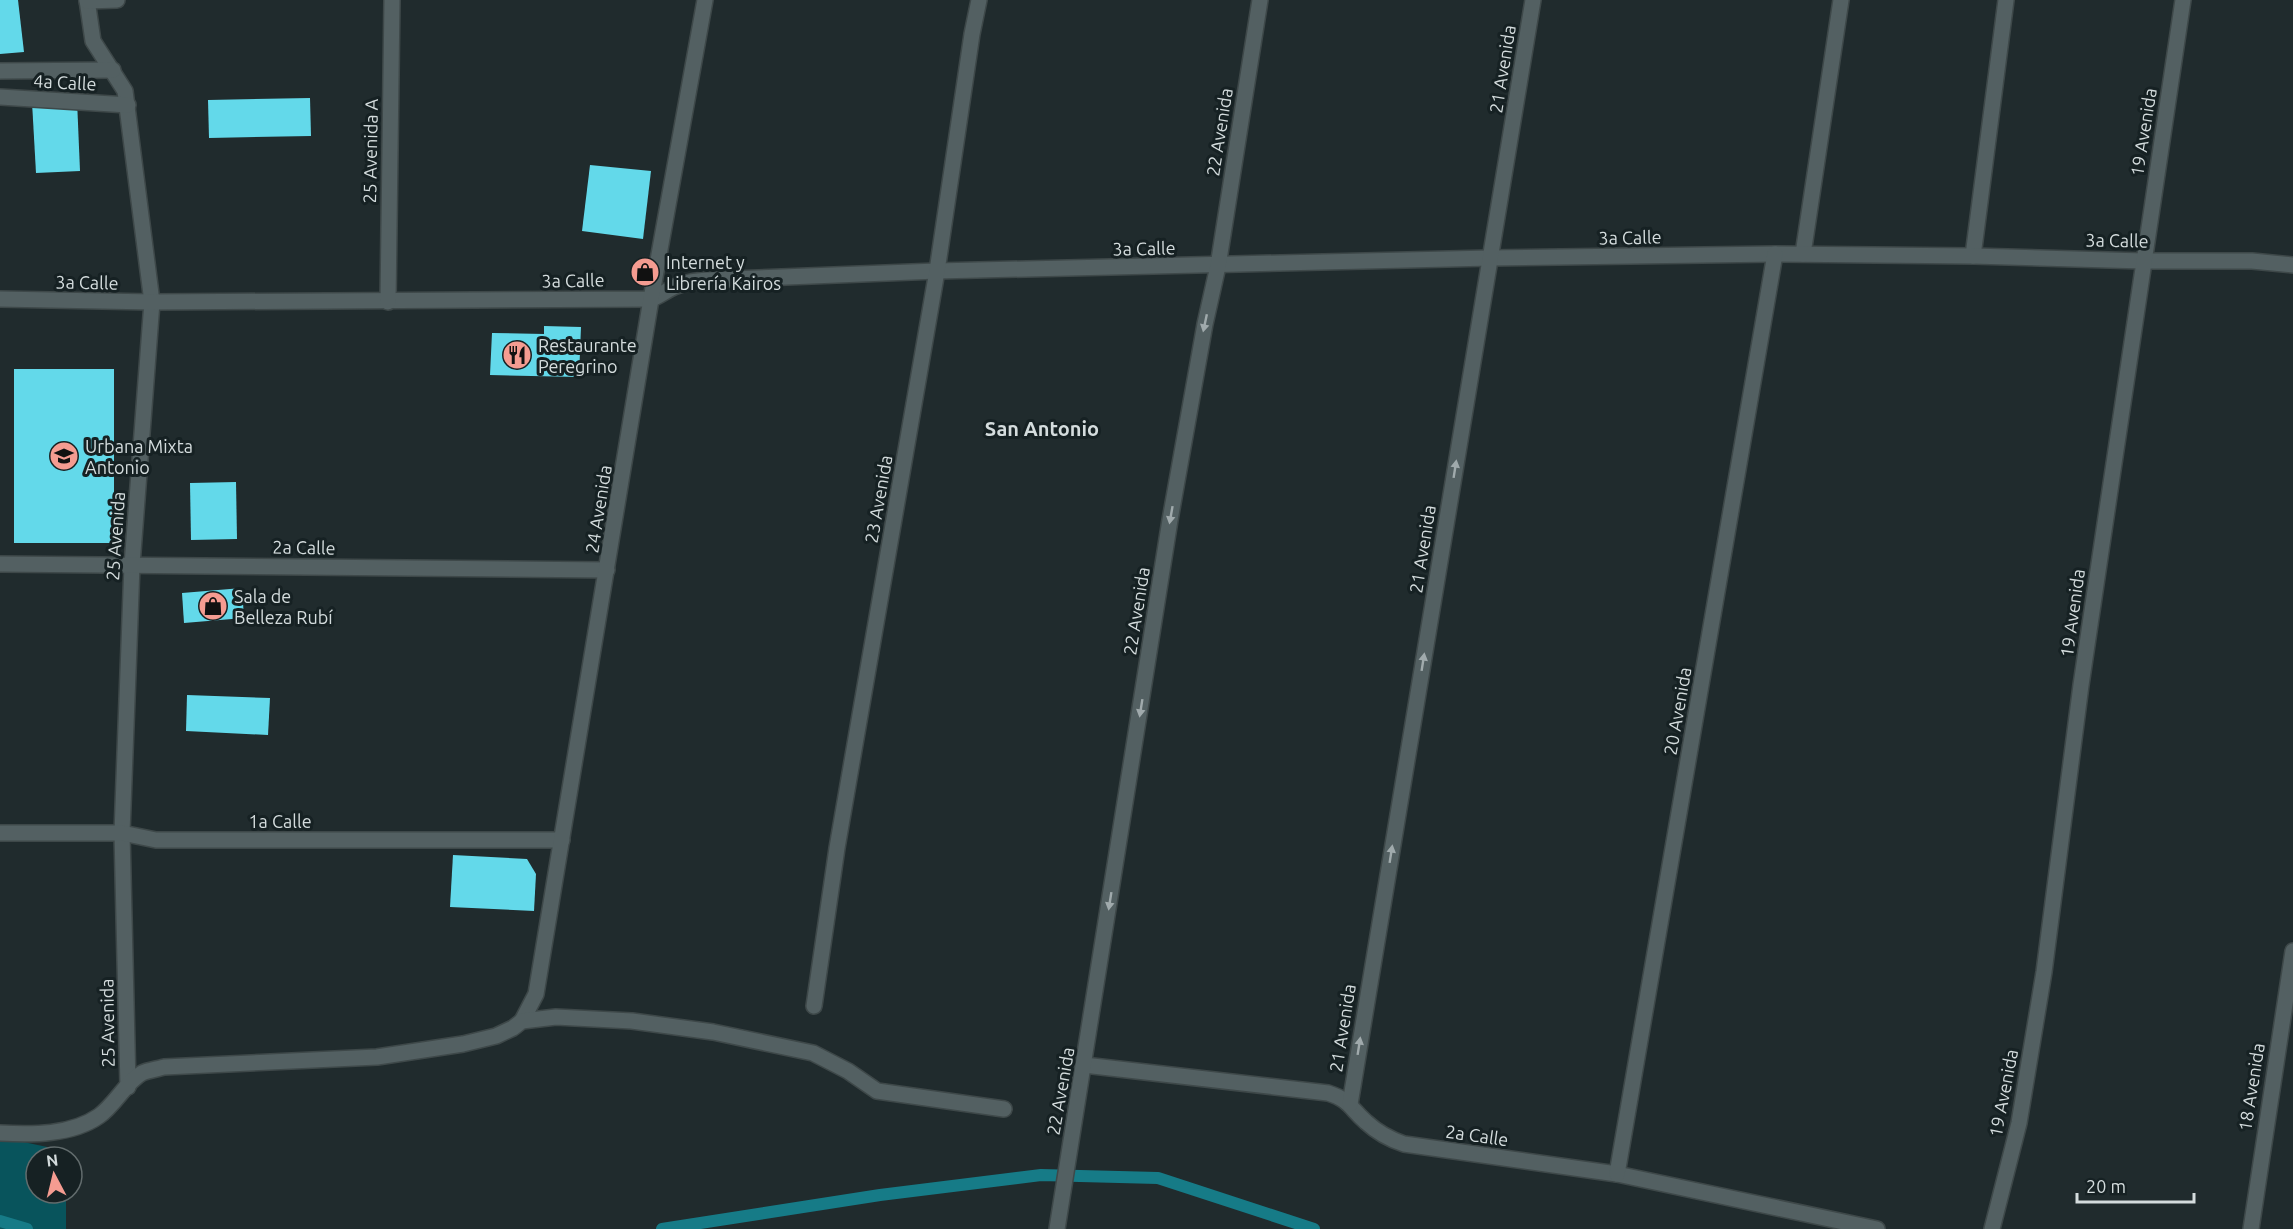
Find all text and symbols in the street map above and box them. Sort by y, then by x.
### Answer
street label: 21 Avenida [1485,23,1519,115]
street label: 4a Calle [33,70,97,94]
street label: 22 Avenida [1202,86,1236,178]
street label: 19 Avenida [2126,86,2160,178]
street label: 25 Avenida A [359,98,381,204]
street label: 3a Calle [1598,226,1662,248]
street label: 3a Calle [2085,229,2149,251]
street label: 3a Calle [1112,237,1176,259]
place label: Internet y Librería Kairos [666,252,781,293]
shop icon: Internet y Librería Kairos [629,256,661,288]
street label: 3a Calle [541,269,605,291]
street label: 3a Calle [55,271,119,293]
one-way arrow [1200,314,1209,333]
place label: Restaurante Peregrino [538,335,637,376]
restaurant icon: Restaurante Peregrino [501,339,533,371]
district label: San Antonio [985,417,1099,440]
place label: Urbana Mixta Antonio [85,436,193,477]
school or university icon: Urbana Mixta Antonio [48,440,80,472]
street label: 23 Avenida [860,453,896,545]
one-way arrow [1451,460,1460,479]
street label: 24 Avenida [581,463,615,555]
street label: 25 Avenida [102,491,128,581]
street label: 21 Avenida [1405,503,1439,595]
one-way arrow [1166,506,1175,525]
street label: 2a Calle [272,536,336,558]
street label: 22 Avenida [1119,565,1153,657]
street label: 19 Avenida [2056,568,2088,658]
place label: Sala de Belleza Rubí [234,586,333,627]
shop icon: Sala de Belleza Rubí [197,590,229,622]
one-way arrow [1419,652,1428,671]
street label: 20 Avenida [1659,665,1695,757]
one-way arrow [1136,699,1145,718]
street label: 1a Calle [248,811,312,831]
one-way arrow [1387,844,1396,863]
one-way arrow [1105,891,1114,910]
street label: 25 Avenida [96,978,118,1068]
street label: 21 Avenida [1325,982,1359,1074]
one-way arrow [1355,1037,1364,1056]
street label: 18 Avenida [2234,1041,2268,1133]
street label: 22 Avenida [1042,1045,1078,1137]
street label: 19 Avenida [1985,1047,2021,1139]
street label: 2a Calle [1444,1121,1510,1149]
north arrow [24,1145,84,1205]
text: N [45,1150,59,1170]
scale bar [2077,1166,2194,1204]
text: 20 m [2086,1176,2126,1196]

